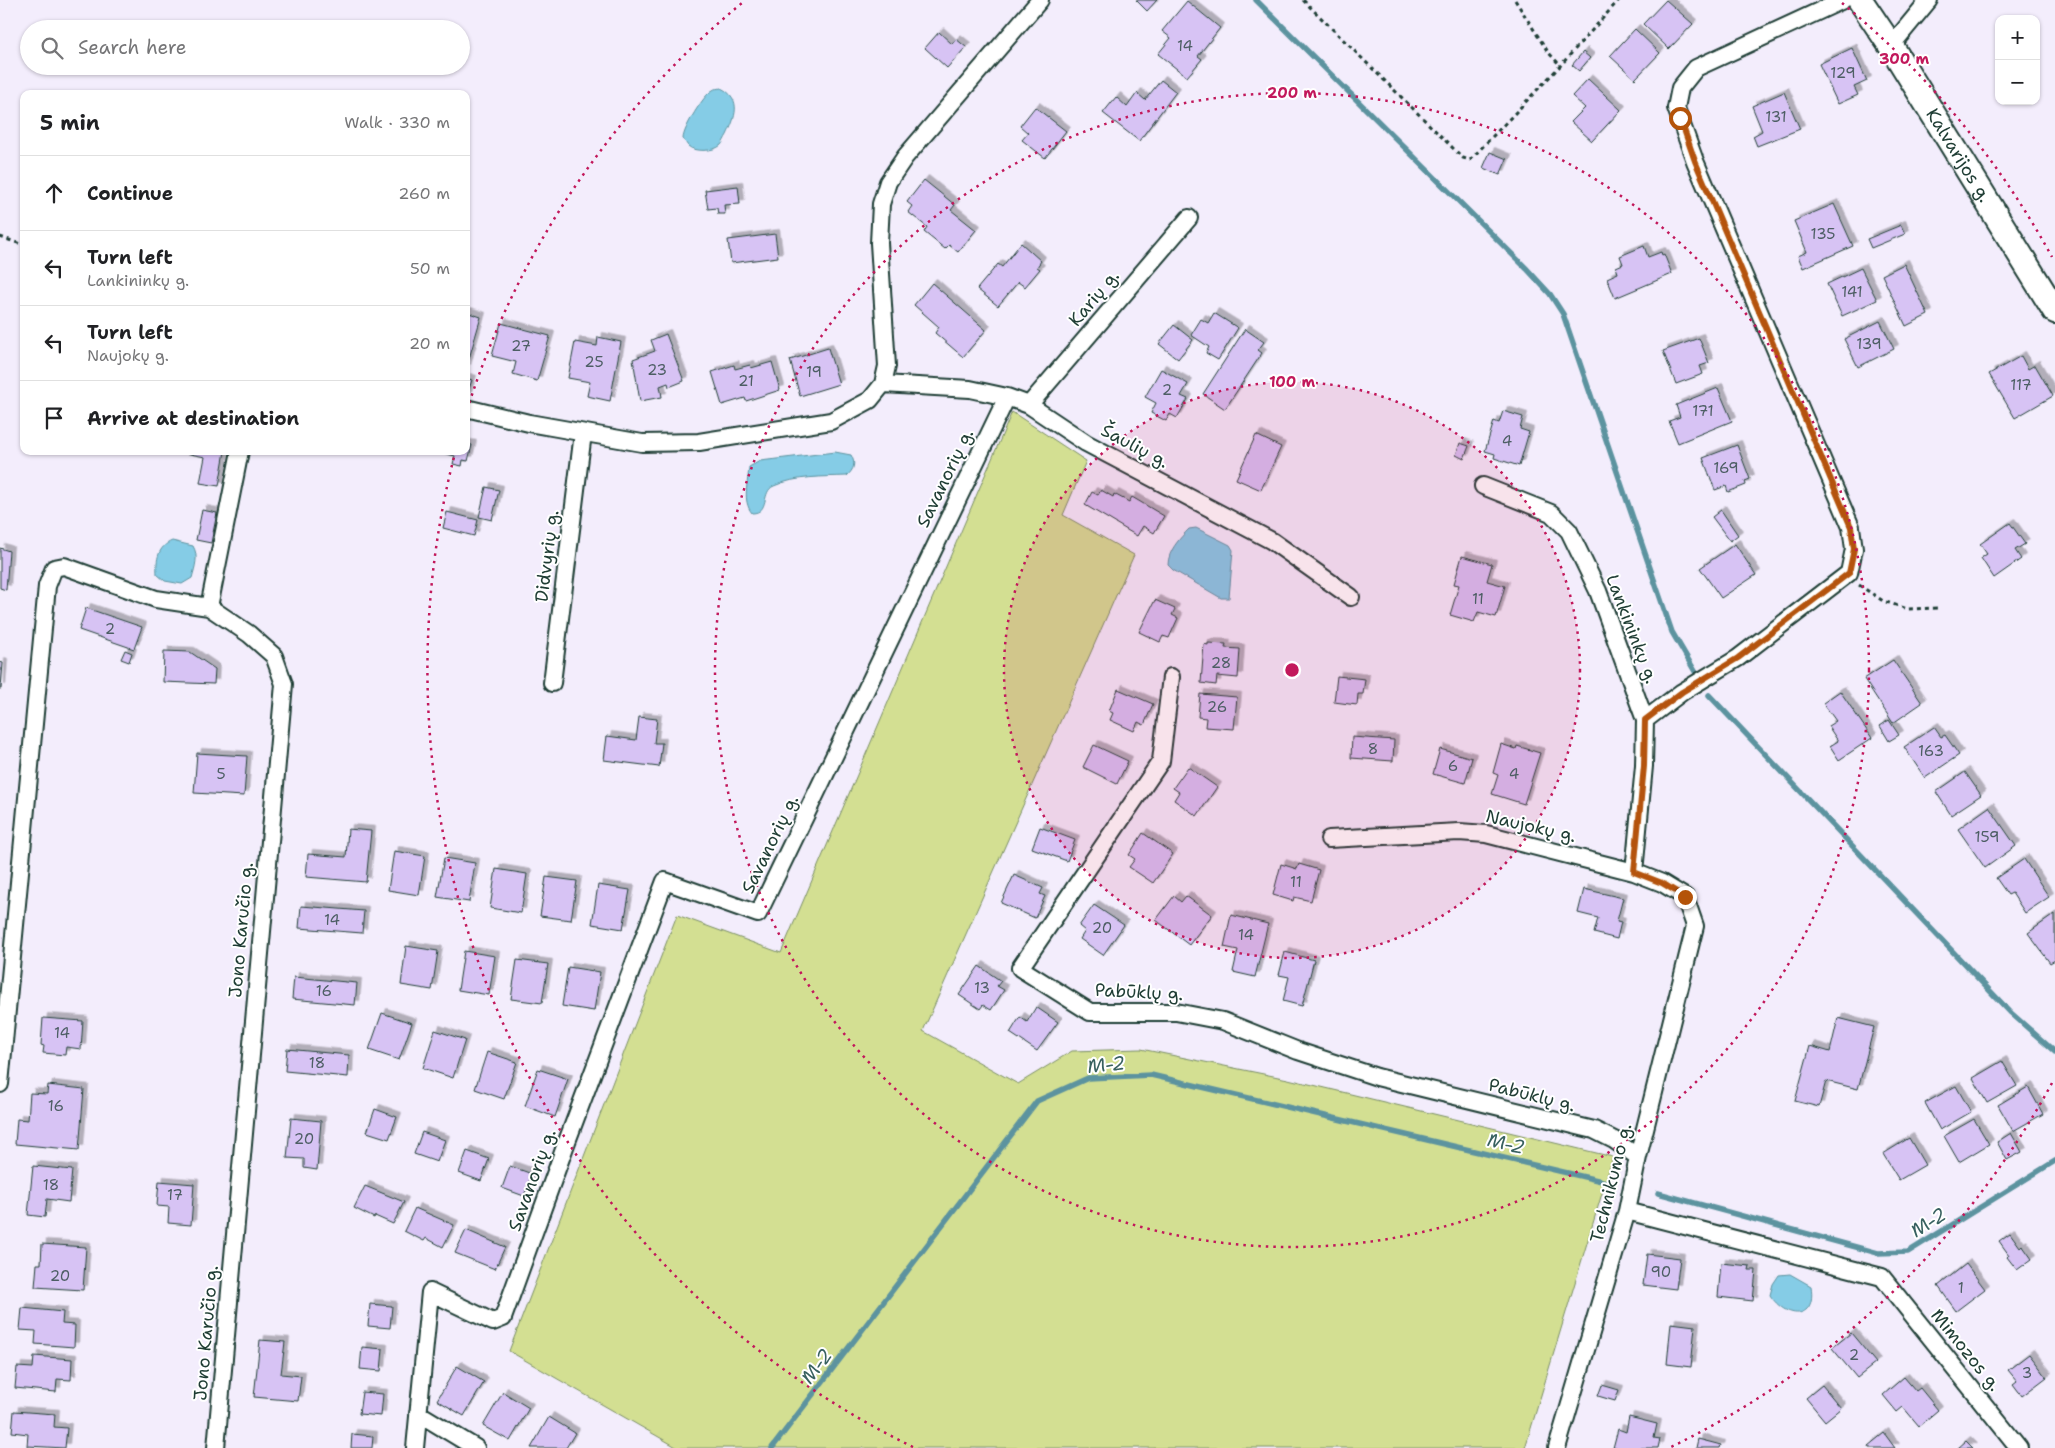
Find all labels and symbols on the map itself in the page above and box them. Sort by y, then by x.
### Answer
house number: 14 [1177,36,1193,56]
text: 300 m [1879,49,1929,69]
house number: 129 [1830,63,1856,83]
text: 200 m [1267,83,1317,103]
street label: Kalvarijos g. [1920,104,1997,207]
route start [1669,107,1692,130]
house number: 131 [1765,107,1787,127]
house number: 135 [1811,224,1835,244]
street label: Karių g. [1063,265,1125,331]
house number: 141 [1841,282,1863,302]
house number: 139 [1856,334,1882,354]
house number: 27 [511,336,531,356]
house number: 25 [584,352,604,372]
house number: 23 [647,360,667,380]
house number: 19 [806,362,822,382]
house number: 21 [738,371,754,391]
text: 100 m [1269,372,1315,392]
house number: 117 [2010,375,2032,395]
house number: 2 [1162,380,1172,400]
house number: 171 [1692,401,1714,421]
street label: Šaulių g. [1097,418,1173,474]
street label: Savanorių g. [911,425,979,531]
house number: 4 [1502,431,1512,451]
house number: 169 [1713,458,1739,478]
street label: Didvyrių g. [529,509,565,603]
street label: Lankininkų g. [1600,571,1664,687]
house number: 11 [1472,589,1484,609]
house number: 2 [105,619,115,639]
house number: 28 [1211,653,1231,673]
centre of rings [1283,661,1301,679]
house number: 26 [1207,697,1227,717]
house number: 8 [1368,739,1378,759]
house number: 163 [1918,741,1944,761]
house number: 6 [1448,756,1458,776]
house number: 5 [216,764,226,784]
house number: 4 [1509,764,1519,784]
street label: Savanorių g. [736,791,804,897]
street label: Naujokų g. [1483,804,1579,848]
house number: 159 [1975,827,2000,847]
street label: Jono Karučio g. [223,861,259,999]
house number: 11 [1290,872,1302,892]
route end [1674,886,1697,909]
house number: 14 [324,910,340,930]
house number: 20 [1092,918,1112,938]
house number: 14 [1238,925,1254,945]
house number: 13 [974,978,990,998]
street label: Pabūklų g. [1094,978,1184,1006]
house number: 16 [316,981,332,1001]
house number: 14 [54,1023,70,1043]
water label: M-2 [1086,1050,1126,1079]
house number: 18 [309,1053,325,1073]
street label: Pabūklų g. [1486,1073,1578,1117]
house number: 16 [48,1096,64,1116]
street label: Technikumo g. [1585,1121,1637,1245]
street label: Savanorių g. [502,1126,562,1234]
water label: M-2 [1485,1127,1527,1160]
house number: 20 [294,1129,314,1149]
house number: 18 [43,1175,59,1195]
house number: 17 [167,1185,183,1205]
water label: M-2 [1906,1202,1951,1243]
house number: 90 [1651,1262,1671,1282]
street label: Jono Karučio g. [188,1264,224,1402]
house number: 20 [50,1266,70,1286]
house number: 1 [1958,1278,1964,1298]
street label: Mimozos g. [1925,1304,2007,1396]
water label: M-2 [795,1344,838,1389]
house number: 2 [1849,1345,1859,1365]
house number: 3 [2022,1363,2032,1383]

